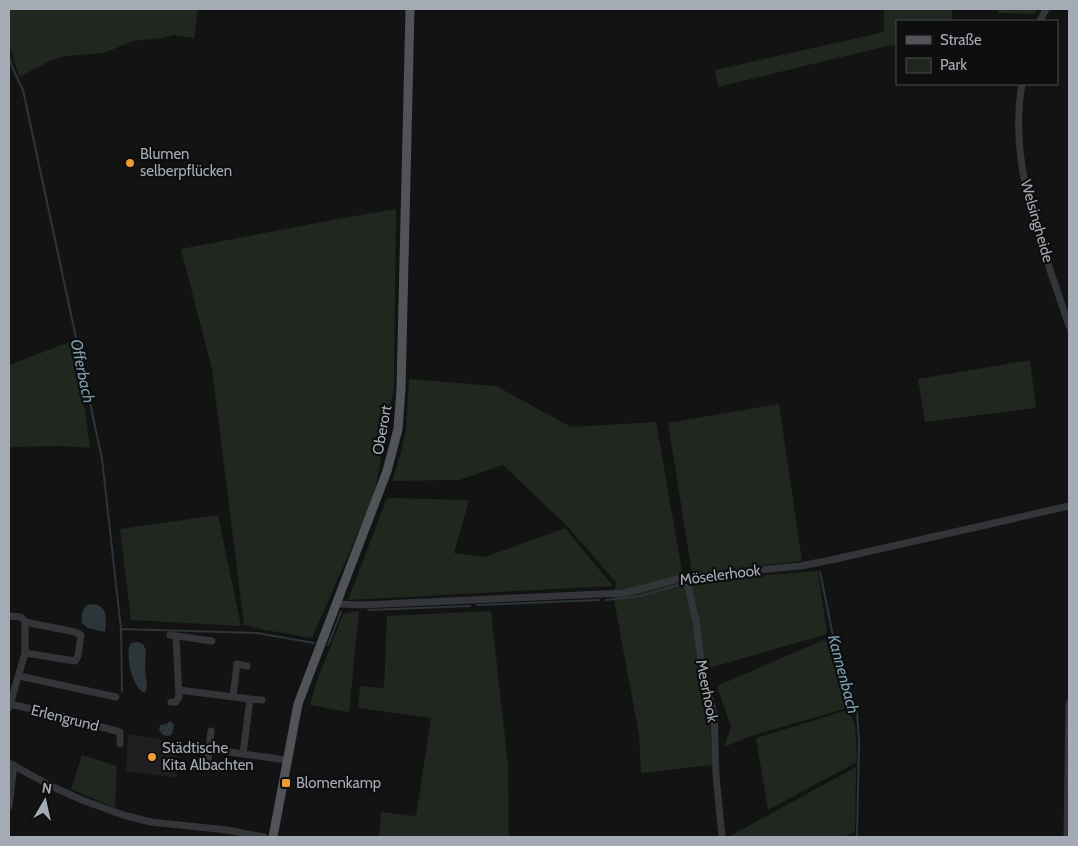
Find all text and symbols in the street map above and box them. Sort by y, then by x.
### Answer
legend [896,20,1058,85]
text: Straße [940,31,982,49]
text: Park [940,56,967,74]
place label: Blumen selberpflücken [140,145,232,180]
marker: Blumen selberpflücken [124,157,136,169]
street label: Welsingheide [1017,178,1057,265]
water label: Offerbach [66,337,99,405]
street label: Oberort [369,404,395,456]
street label: Möselerhook [679,561,762,589]
water label: Kannenbach [824,633,863,716]
street label: Meerhook [692,658,722,724]
street label: Erlengrund [29,701,101,735]
place label: Städtische Kita Albachten [162,739,254,774]
marker: Städtische Kita Albachten [146,751,158,763]
place label: Blomenkamp [296,774,381,792]
north arrow [20,776,70,826]
marker: Blomenkamp [280,777,292,789]
text: N [41,778,53,798]

